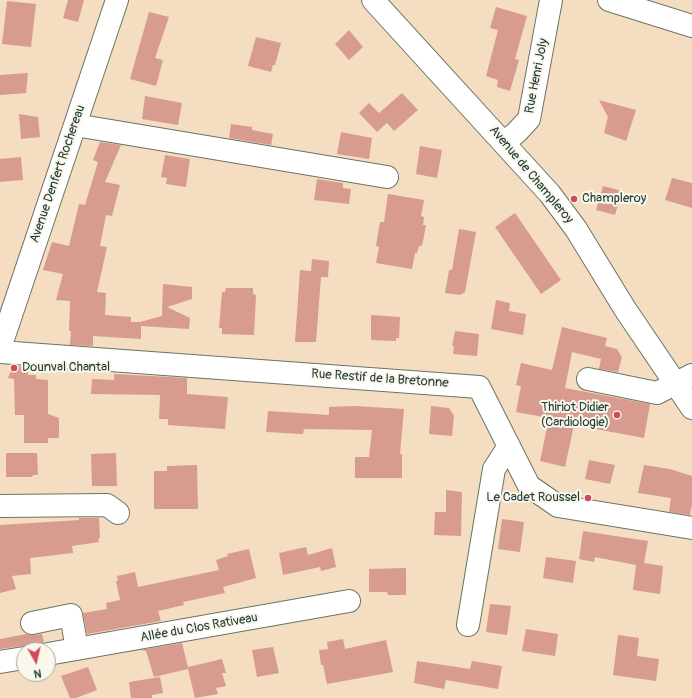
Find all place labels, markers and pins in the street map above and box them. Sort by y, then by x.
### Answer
place label: Champleroy [582,191,646,207]
marker: Champleroy [569,194,579,204]
place label: Dounval Chantal [22,360,110,376]
marker: Dounval Chantal [9,363,19,373]
place label: Thiriot Didier (Cardiologie) [541,400,609,431]
marker: Thiriot Didier (Cardiologie) [612,410,622,420]
place label: Le Cadet Roussel [486,490,580,506]
marker: Le Cadet Roussel [583,493,593,503]

